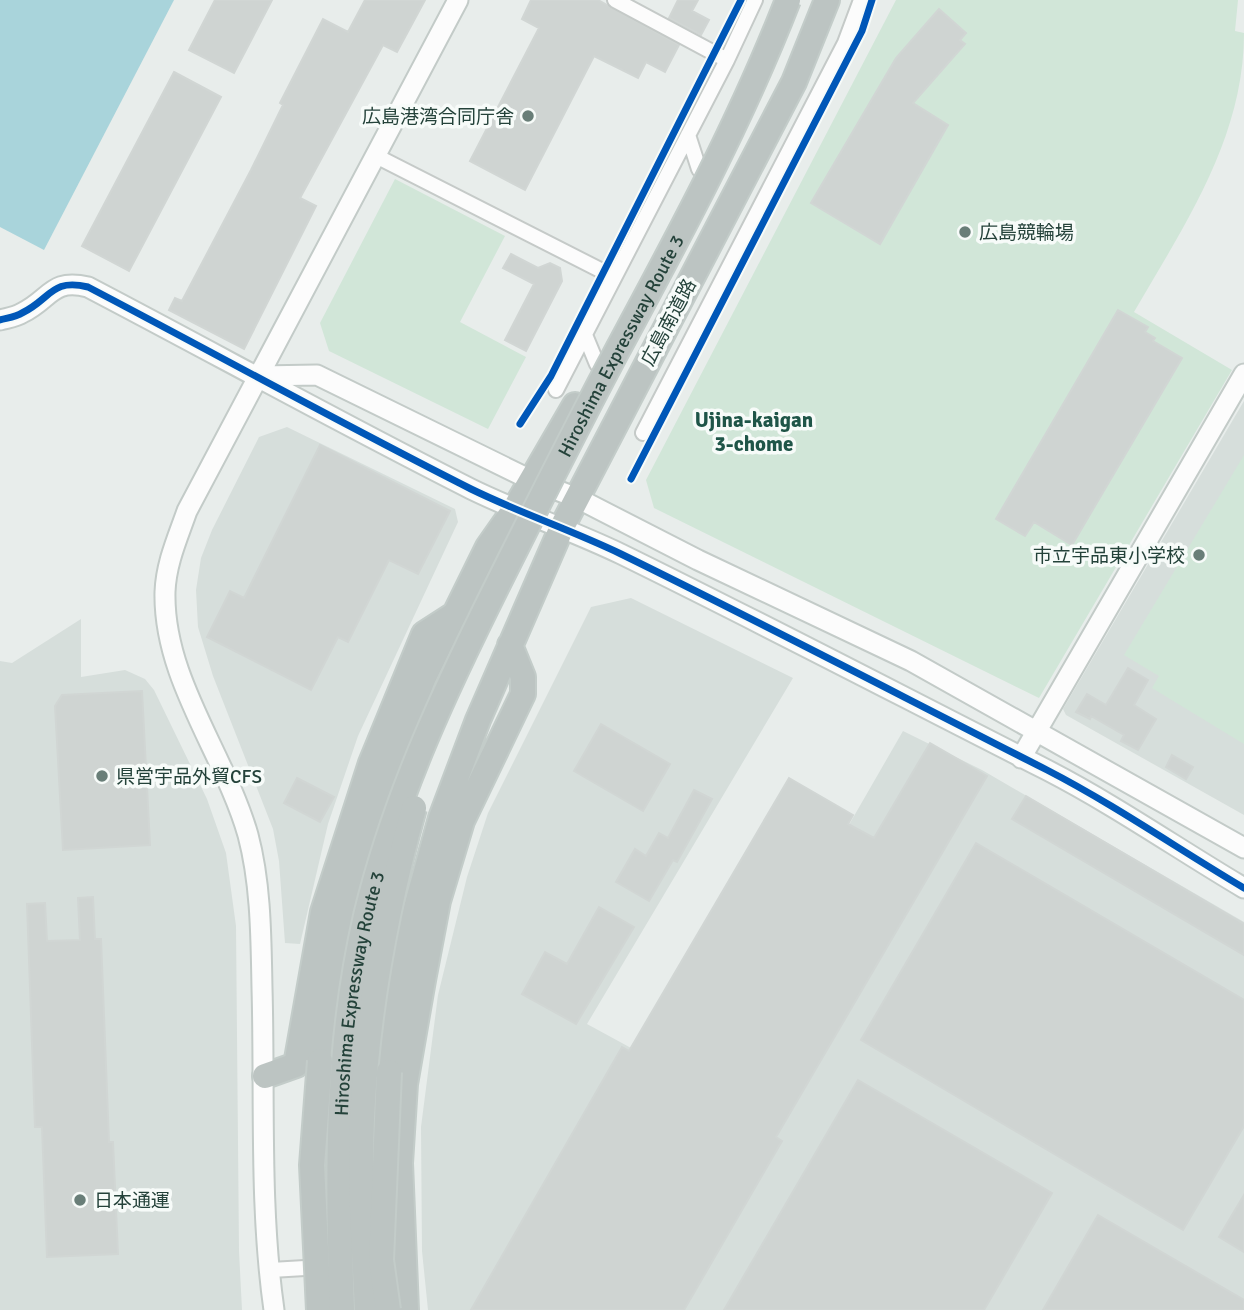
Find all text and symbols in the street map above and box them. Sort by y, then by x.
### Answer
place label: 広島港湾合同庁舎 [362,105,514,129]
marker: 広島港湾合同庁舎 [520,108,536,124]
place label: 広島競輪場 [979,221,1074,245]
marker: 広島競輪場 [957,224,973,240]
street label: Hiroshima Expressway Route 3 [553,231,690,461]
street label: 広島南道路 [636,275,702,370]
district label: Ujina-kaigan 3-chome [695,407,813,457]
place label: 市立宇品東小学校 [1033,544,1185,568]
marker: 市立宇品東小学校 [1191,547,1207,563]
place label: 県営宇品外貿CFS [116,765,262,789]
marker: 県営宇品外貿CFS [94,768,110,784]
street label: Hiroshima Expressway Route 3 [330,869,390,1116]
place label: 日本通運 [94,1189,170,1213]
marker: 日本通運 [72,1192,88,1208]

